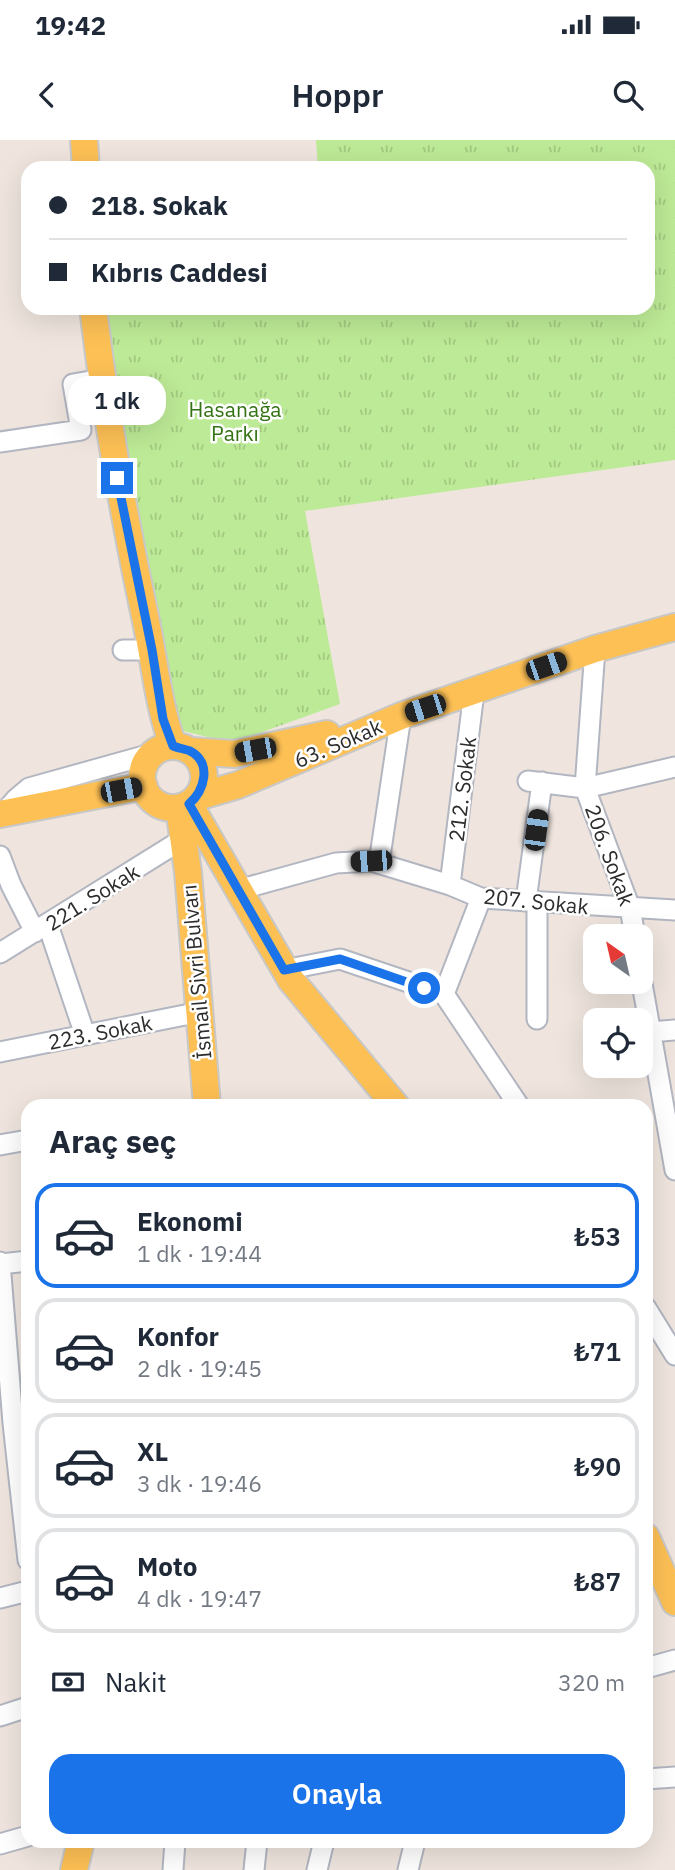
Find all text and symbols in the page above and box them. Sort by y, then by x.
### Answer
text: 19:42 [35,8,106,42]
text: Hoppr [291,74,384,116]
icon: back [28,76,66,114]
icon: search [609,76,647,114]
text: 218. Sokak [91,188,228,222]
text: Kıbrıs Caddesi [91,255,268,289]
callout: 1 dk [68,376,166,426]
text: 1 dk [94,385,140,415]
park label: Hasanağa Parkı [189,395,281,447]
route end [101,462,133,494]
car [523,649,570,683]
car [402,692,449,724]
street label: 63. Sokak [290,712,386,774]
street label: 212. Sokak [442,735,482,843]
car [233,736,278,764]
car [99,776,144,804]
street label: 206. Sokak [579,801,641,909]
car [523,808,550,852]
car [350,849,393,873]
street label: 221. Sokak [40,857,144,937]
street label: 207. Sokak [482,882,590,920]
street label: İsmail Sivri Bulvarı [174,883,218,1061]
north arrow [583,924,653,994]
map controls [583,924,653,1078]
route start [408,972,440,1004]
street label: 223. Sokak [45,1008,155,1056]
button: locate [583,1008,653,1078]
text: Araç seç [49,1120,176,1162]
icon: car [53,1204,116,1267]
text: Ekonomi [137,1204,243,1238]
text: ₺53 [574,1219,621,1253]
text: 1 dk · 19:44 [137,1238,262,1268]
icon: car [53,1319,116,1382]
text: Konfor [137,1319,219,1353]
text: ₺71 [574,1334,621,1368]
text: 2 dk · 19:45 [137,1353,262,1383]
icon: car [53,1434,116,1497]
text: XL [137,1434,168,1468]
text: ₺90 [574,1449,621,1483]
text: 3 dk · 19:46 [137,1468,262,1498]
icon: car [53,1549,116,1612]
text: Moto [137,1549,197,1583]
text: ₺87 [574,1564,621,1598]
text: 4 dk · 19:47 [137,1583,262,1613]
icon: cash [49,1663,87,1701]
text: Nakit [105,1665,167,1699]
text: 320 m [558,1667,625,1697]
button: Onayla [49,1754,625,1834]

